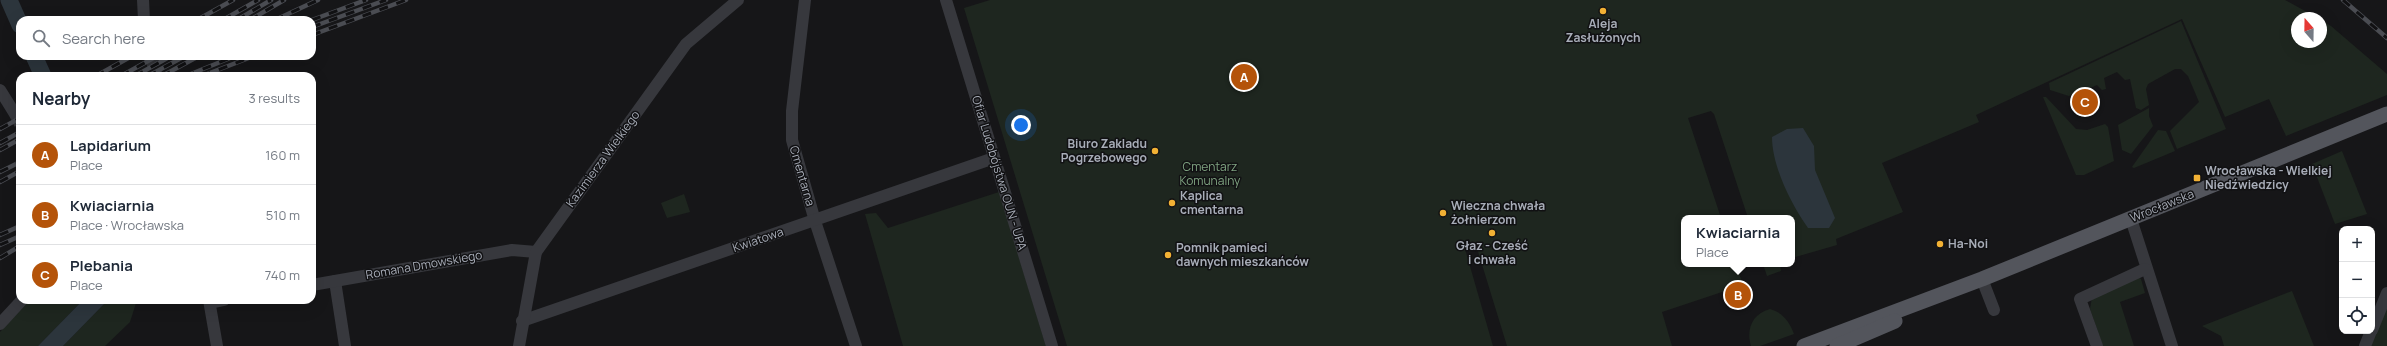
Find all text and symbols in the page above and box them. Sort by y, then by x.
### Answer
marker: Aleja Zasłużonych [1598,6,1608,16]
north arrow [2291,12,2327,48]
place label: Aleja Zasłużonych [1565,15,1641,46]
search box [16,16,316,60]
icon: search [30,27,52,49]
text: Search here [62,28,145,49]
pin: A [1231,62,1257,92]
text: Nearby [32,87,90,110]
pin: C [2072,87,2098,117]
text: 3 results [248,89,300,107]
street label: Ofiar Ludobójstwa OUN - UPA [968,93,1031,253]
street label: Kazimierza Wielkiego [562,107,644,211]
your location [1011,115,1031,135]
text: Lapidarium [70,135,151,156]
place label: Biuro Zakladu Pogrzebowego [1061,135,1147,166]
street label: Cmentarna [786,144,819,208]
text: A [41,146,49,164]
text: 160 m [265,146,300,164]
marker: Biuro Zakladu Pogrzebowego [1150,146,1160,156]
text: Place [70,156,103,174]
park label: Cmentarz Komunalny [1180,158,1241,189]
place label: Wrocławska - Wielkiej Niedźwiedzicy [2205,162,2332,193]
marker: Wrocławska - Wielkiej Niedźwiedzicy [2192,173,2202,183]
street label: Wrocławska [2127,185,2196,226]
place label: Kaplica cmentarna [1180,187,1244,218]
text: Kwiaciarnia [70,195,154,216]
place label: Wieczna chwała żołnierzom [1451,197,1545,228]
marker: Kaplica cmentarna [1167,198,1177,208]
text: B [41,206,49,224]
text: 510 m [266,206,300,224]
marker: Wieczna chwała żołnierzom [1438,208,1448,218]
popup [1681,215,1795,267]
text: Place · Wrocławska [70,216,184,234]
text: Kwiaciarnia [1696,222,1780,243]
street label: Kwiatowa [730,223,786,256]
map controls [2339,226,2375,334]
button: + [2339,226,2375,262]
marker: Głaz - Cześć i chwała [1487,228,1497,238]
place label: Ha-Noi [1948,235,1988,252]
place label: Głaz - Cześć i chwała [1456,237,1528,268]
place label: Pomnik pamieci dawnych mieszkańców [1176,239,1309,270]
marker: Ha-Noi [1935,239,1945,249]
text: Place [1696,243,1729,261]
street label: Romana Dmowskiego [364,246,483,283]
marker: Pomnik pamieci dawnych mieszkańców [1163,250,1173,260]
text: Plebania [70,255,133,276]
button: − [2339,262,2375,298]
text: C [40,266,50,284]
text: 740 m [265,266,300,284]
text: Place [70,276,103,294]
pin: B [1725,280,1751,310]
button: locate [2339,298,2375,334]

